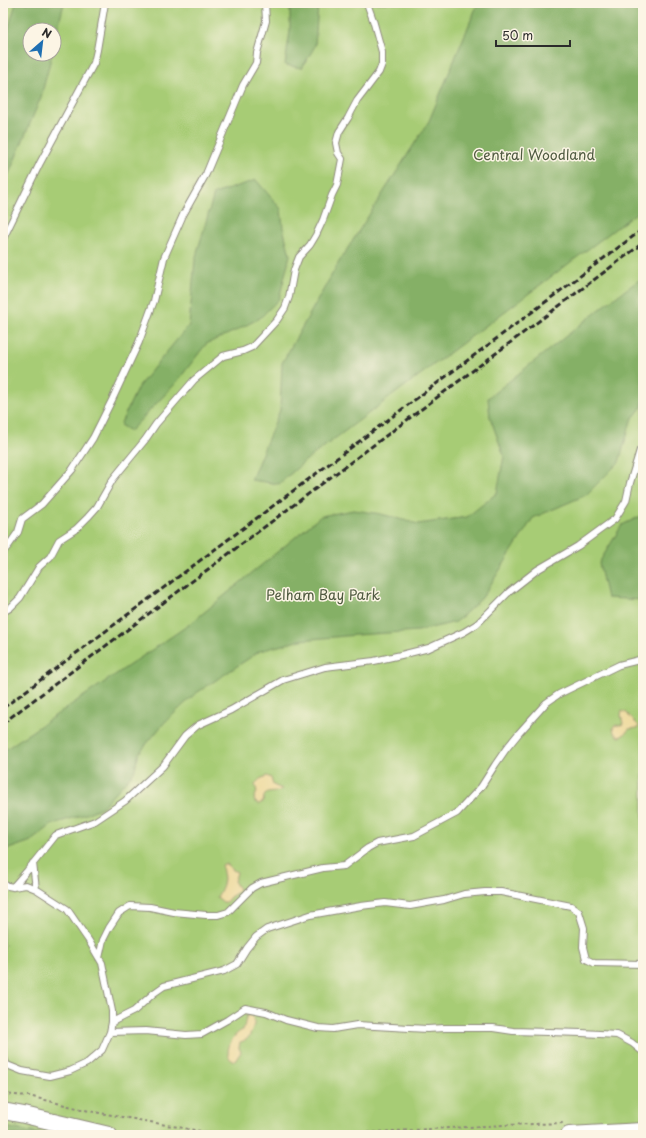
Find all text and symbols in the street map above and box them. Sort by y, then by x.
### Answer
north arrow [22,22,62,62]
scale bar [496,22,570,48]
text: N [39,23,55,42]
text: 50 m [502,26,533,44]
park label: Central Woodland [473,144,595,165]
park label: Pelham Bay Park [266,584,380,605]

